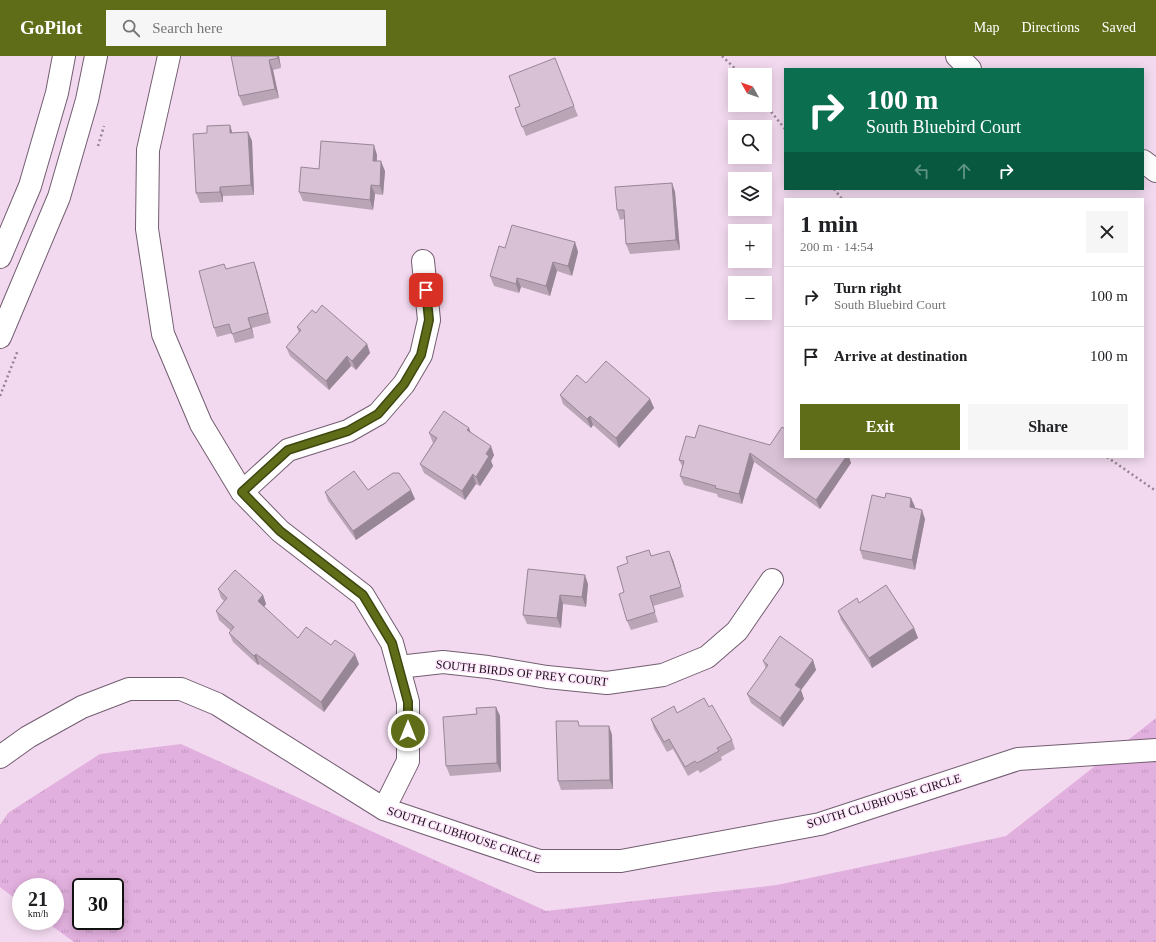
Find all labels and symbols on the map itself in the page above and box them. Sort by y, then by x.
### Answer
north arrow [728,68,772,112]
pin [409,273,443,307]
street label: SOUTH BIRDS OF PREY COURT [435,657,609,689]
position arrow [387,710,429,752]
street label: SOUTH CLUBHOUSE CIRCLE [805,771,963,831]
street label: SOUTH CLUBHOUSE CIRCLE [385,804,543,866]
speed limit sign: 30 [72,878,124,930]

